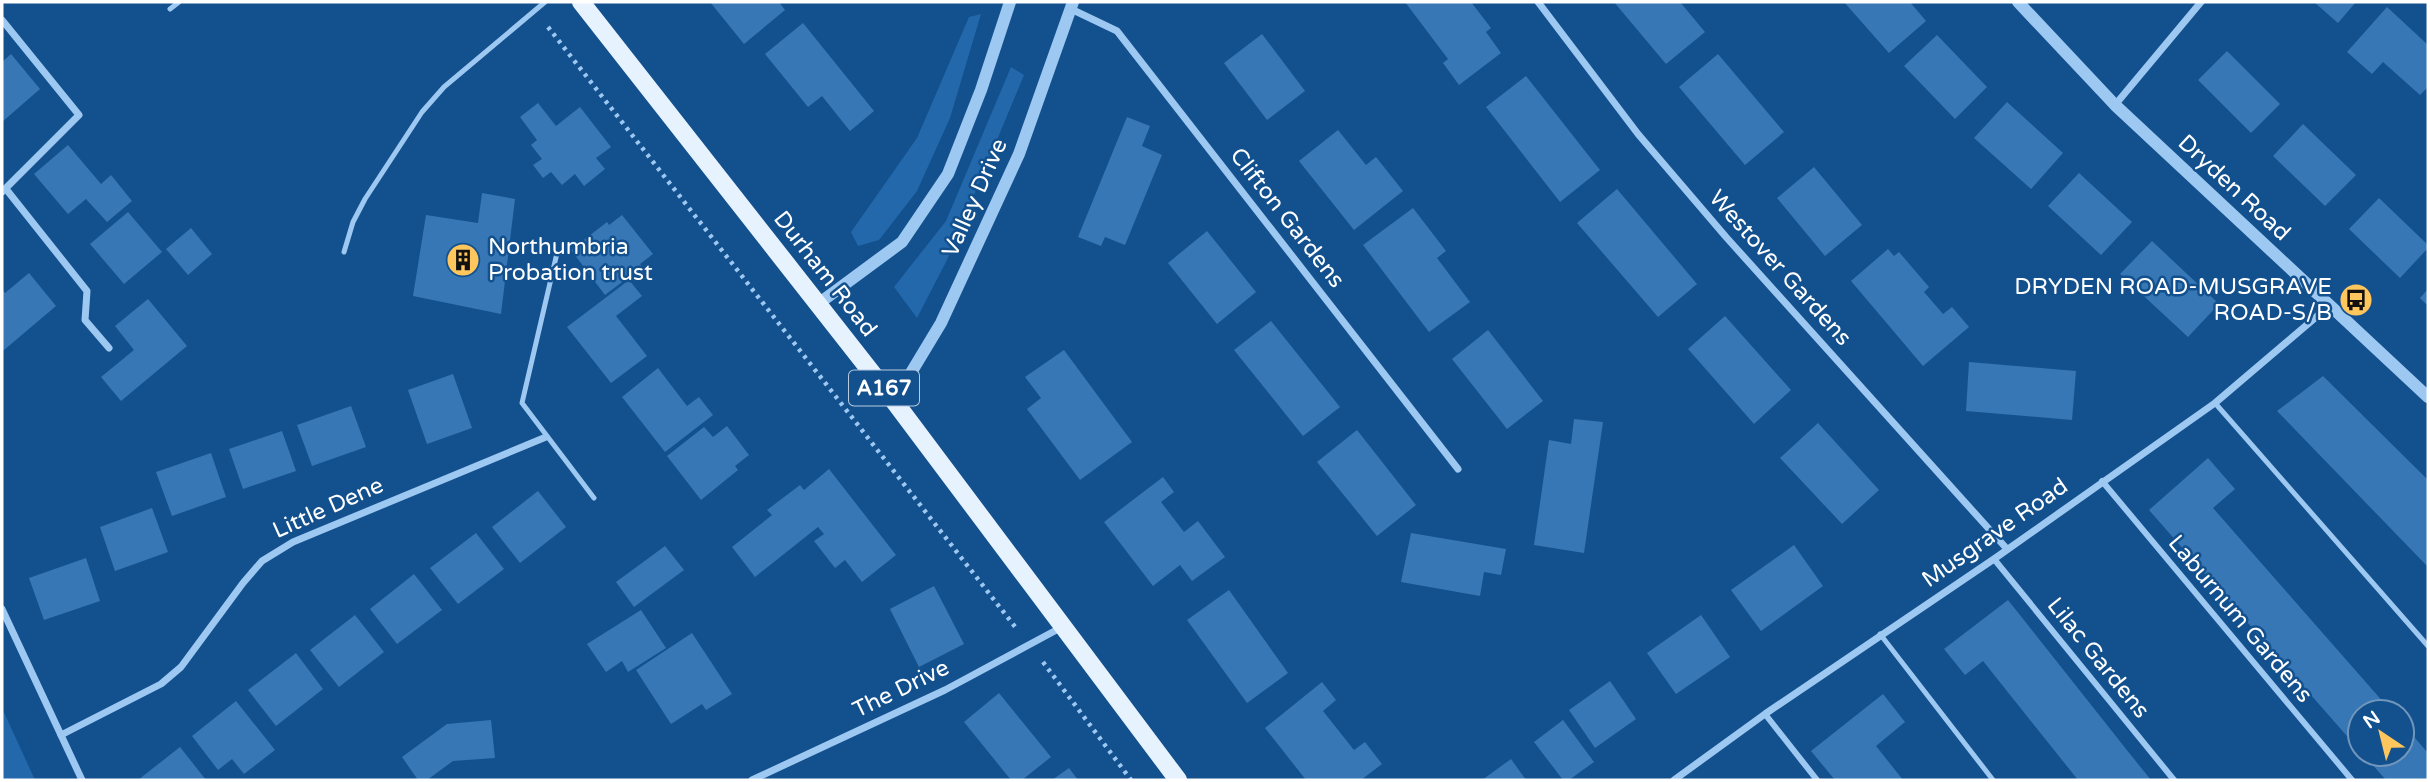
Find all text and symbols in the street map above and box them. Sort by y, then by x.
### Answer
street label: Dryden Road [2172,129,2296,247]
street label: Valley Drive [936,134,1014,262]
street label: Clifton Gardens [1224,142,1350,294]
street label: Westover Gardens [1703,184,1857,352]
street label: Durham Road [767,206,883,342]
place label: Northumbria Probation trust [488,233,653,287]
building icon: Northumbria Probation trust [444,241,482,279]
place label: DRYDEN ROAD-MUSGRAVE ROAD-S/B [2014,273,2332,327]
bus stop icon: DRYDEN ROAD-MUSGRAVE ROAD-S/B [2337,281,2375,319]
road number: A167 [849,370,919,406]
street label: Little Dene [268,471,388,545]
street label: Musgrave Road [1917,472,2073,594]
street label: Laburnum Gardens [2162,530,2318,708]
street label: Lilac Gardens [2041,592,2155,724]
street label: The Drive [848,654,954,724]
north arrow [2346,698,2416,768]
text: N [2359,707,2384,733]

